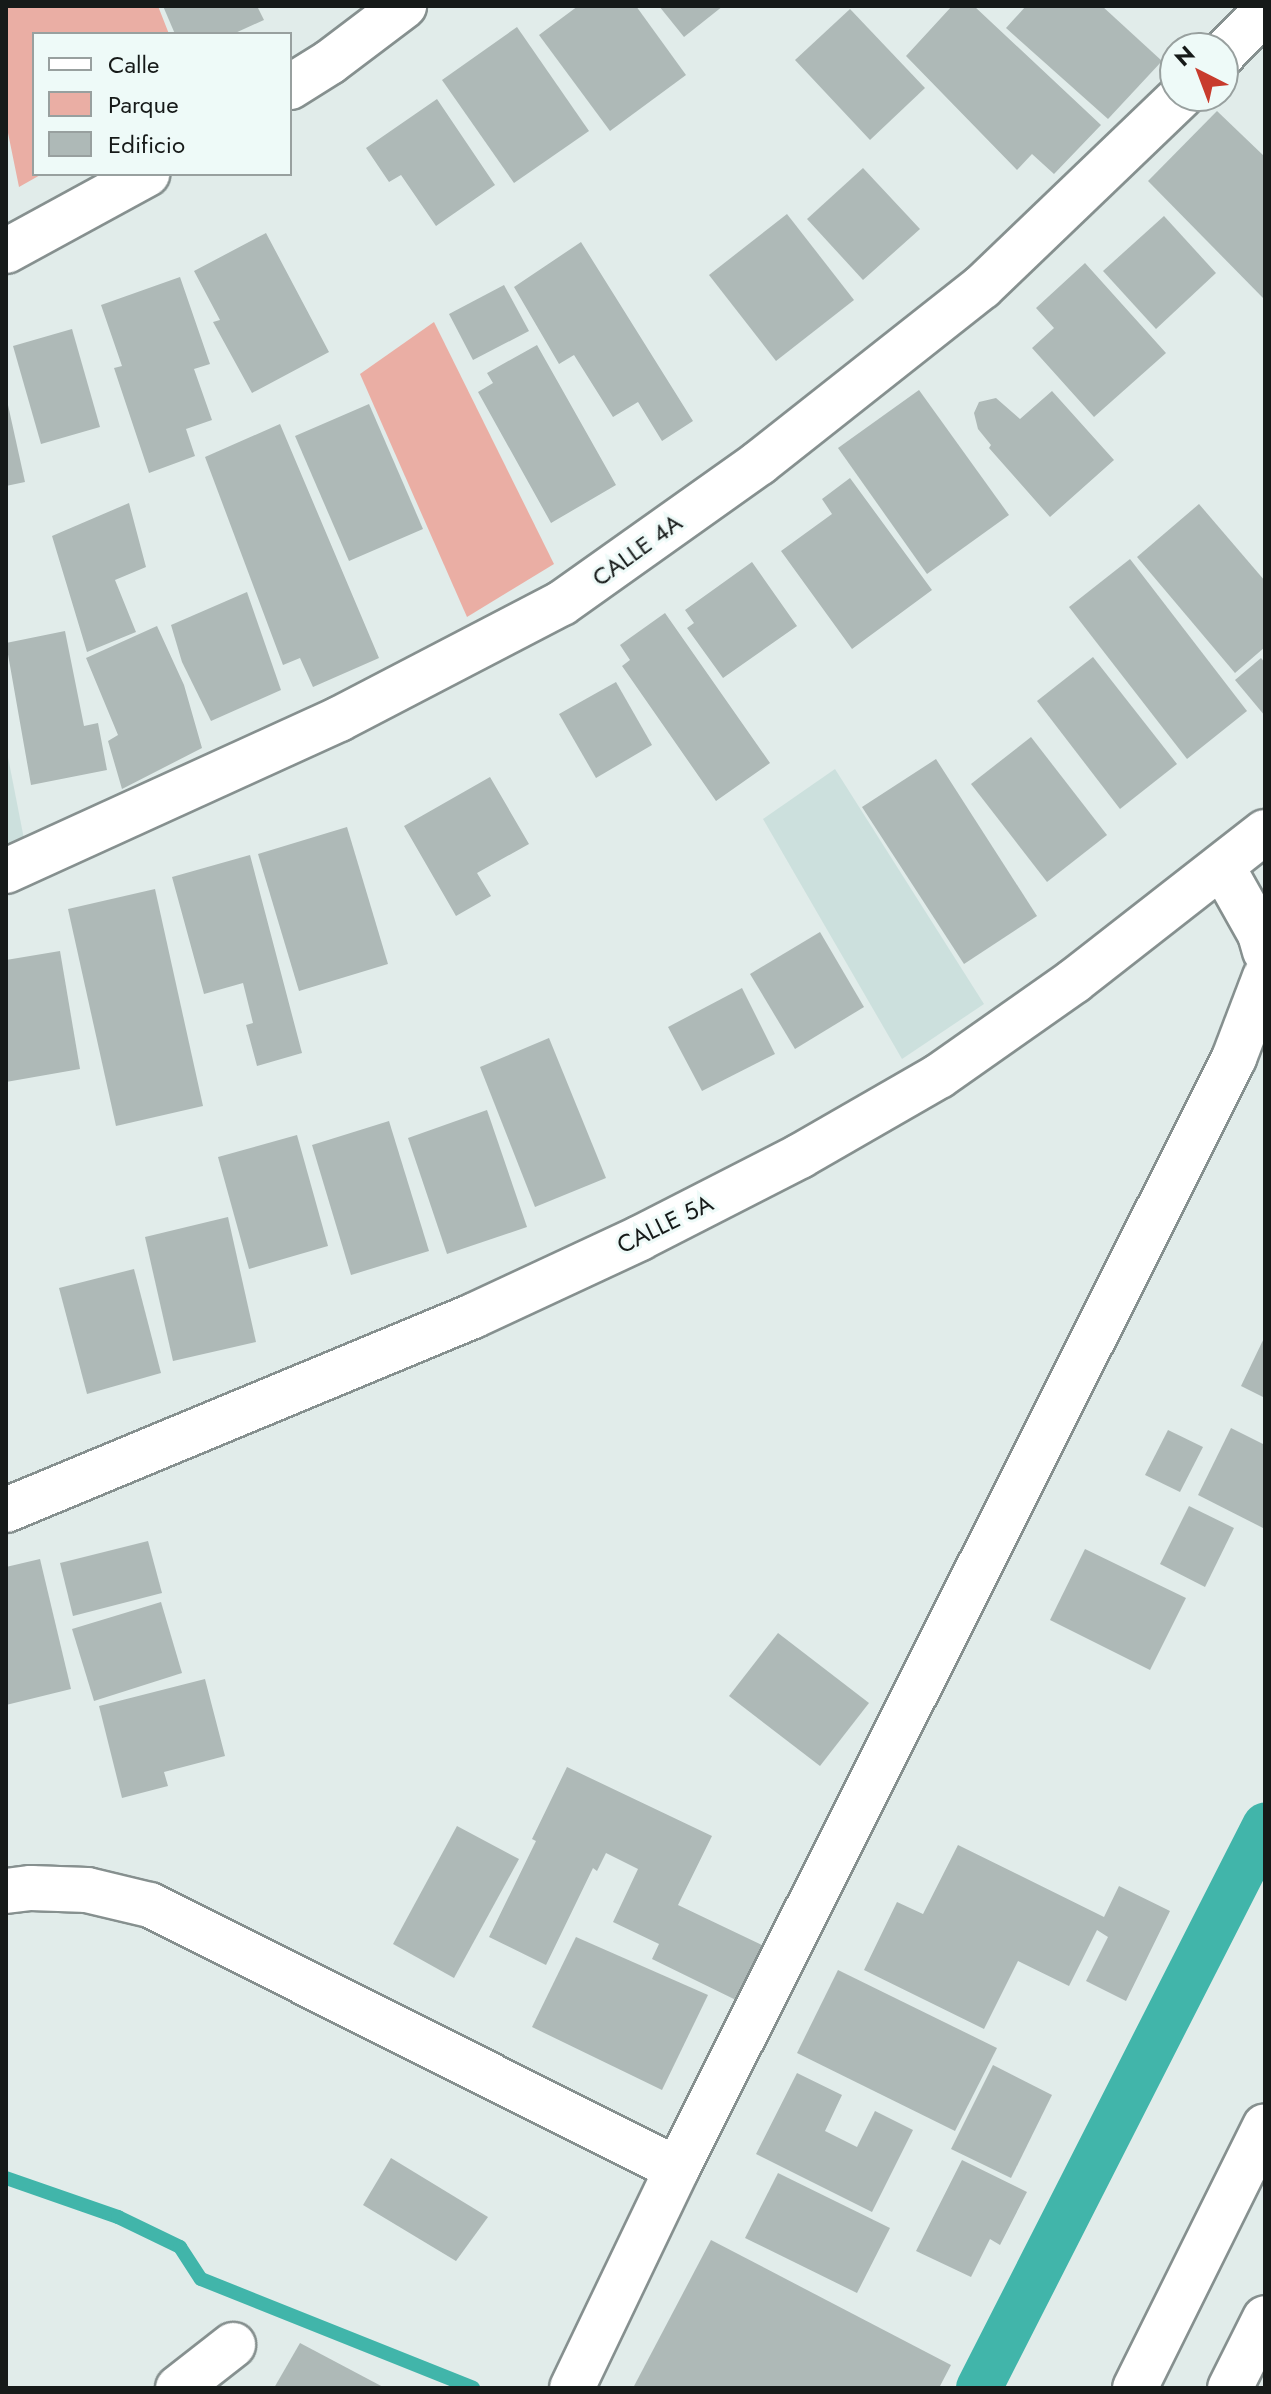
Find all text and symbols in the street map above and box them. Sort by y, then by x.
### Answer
legend [32,32,292,176]
north arrow [1159,32,1239,112]
text: N [1167,38,1201,73]
text: Calle [108,47,159,82]
text: Parque [108,87,179,122]
text: Edificio [108,127,185,162]
street label: CALLE 4A [587,508,687,592]
street label: CALLE 5A [612,1188,718,1260]

